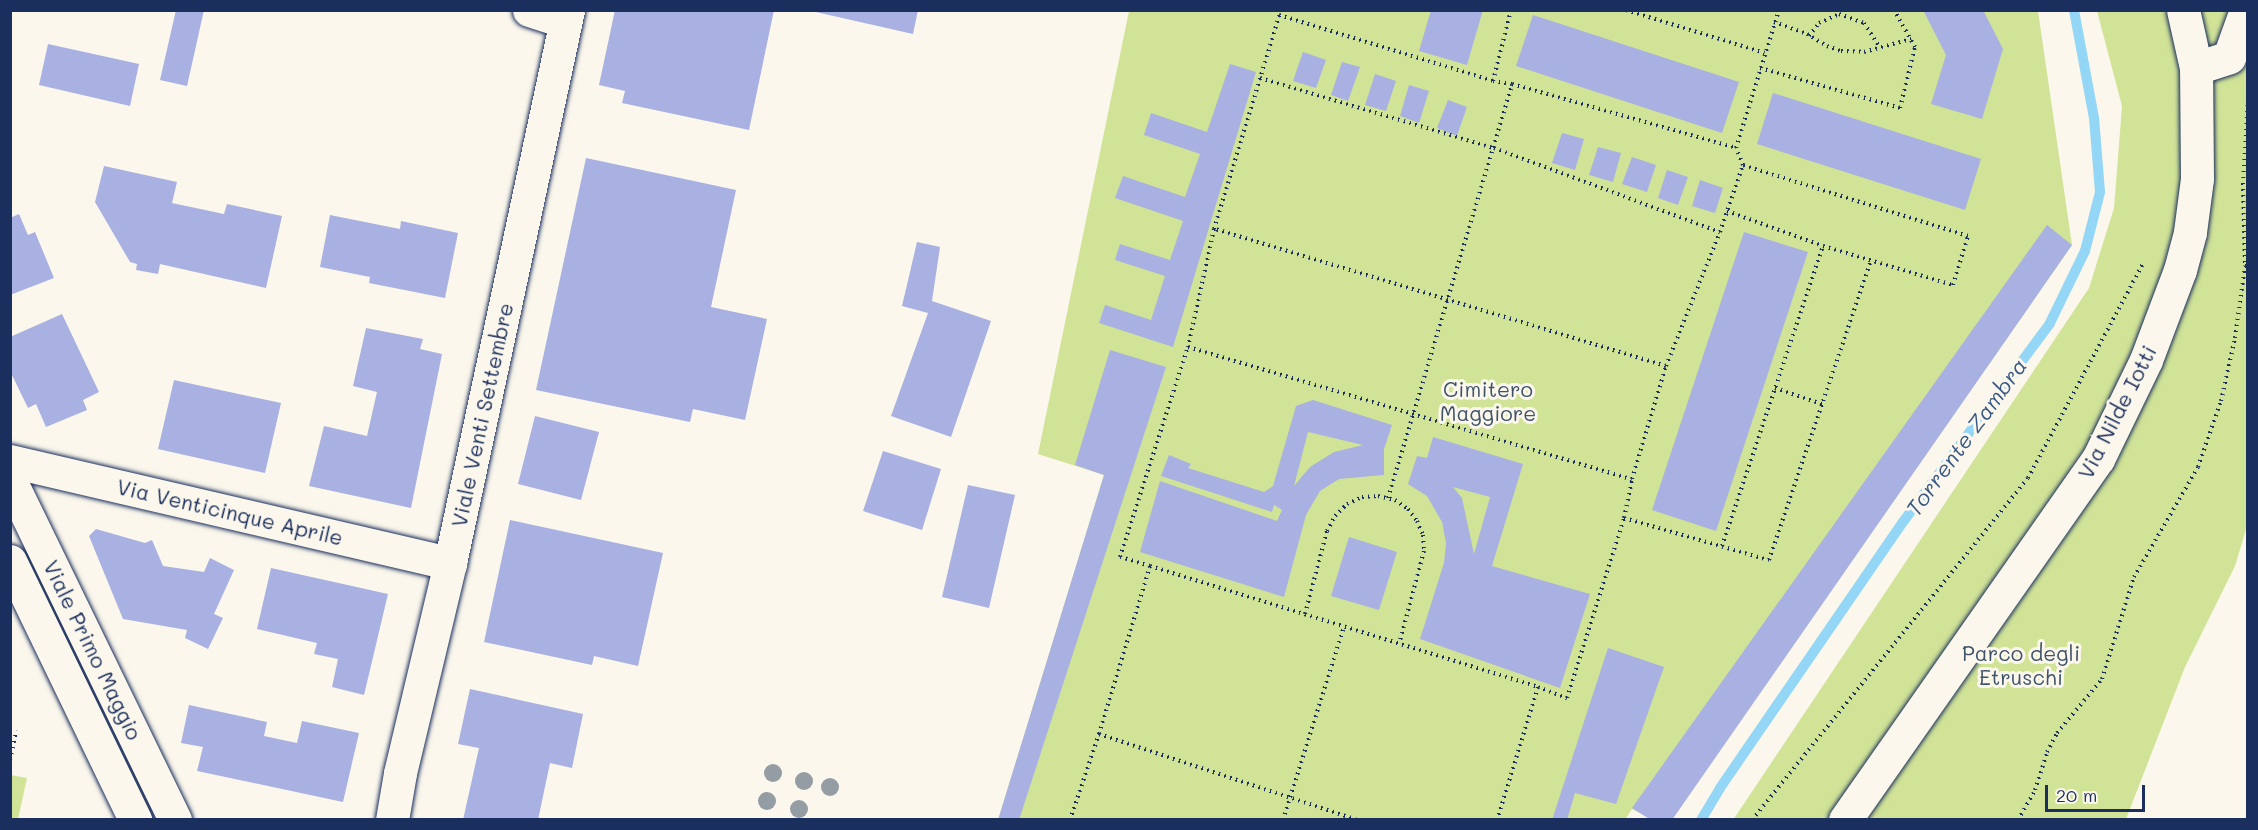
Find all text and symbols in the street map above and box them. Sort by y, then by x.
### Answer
street label: Viale Venti Settembre [446,301,518,529]
street label: Via Nilde Iotti [2073,341,2161,483]
water label: Torrente Zambra [1900,353,2032,521]
park label: Cimitero Maggiore [1440,376,1536,426]
street label: Via Venticinque Aprile [114,474,346,550]
street label: Viale Primo Maggio [39,556,147,744]
park label: Parco degli Etruschi [1962,640,2080,690]
scale bar [2048,773,2148,811]
text: 20 m [2056,783,2097,807]

